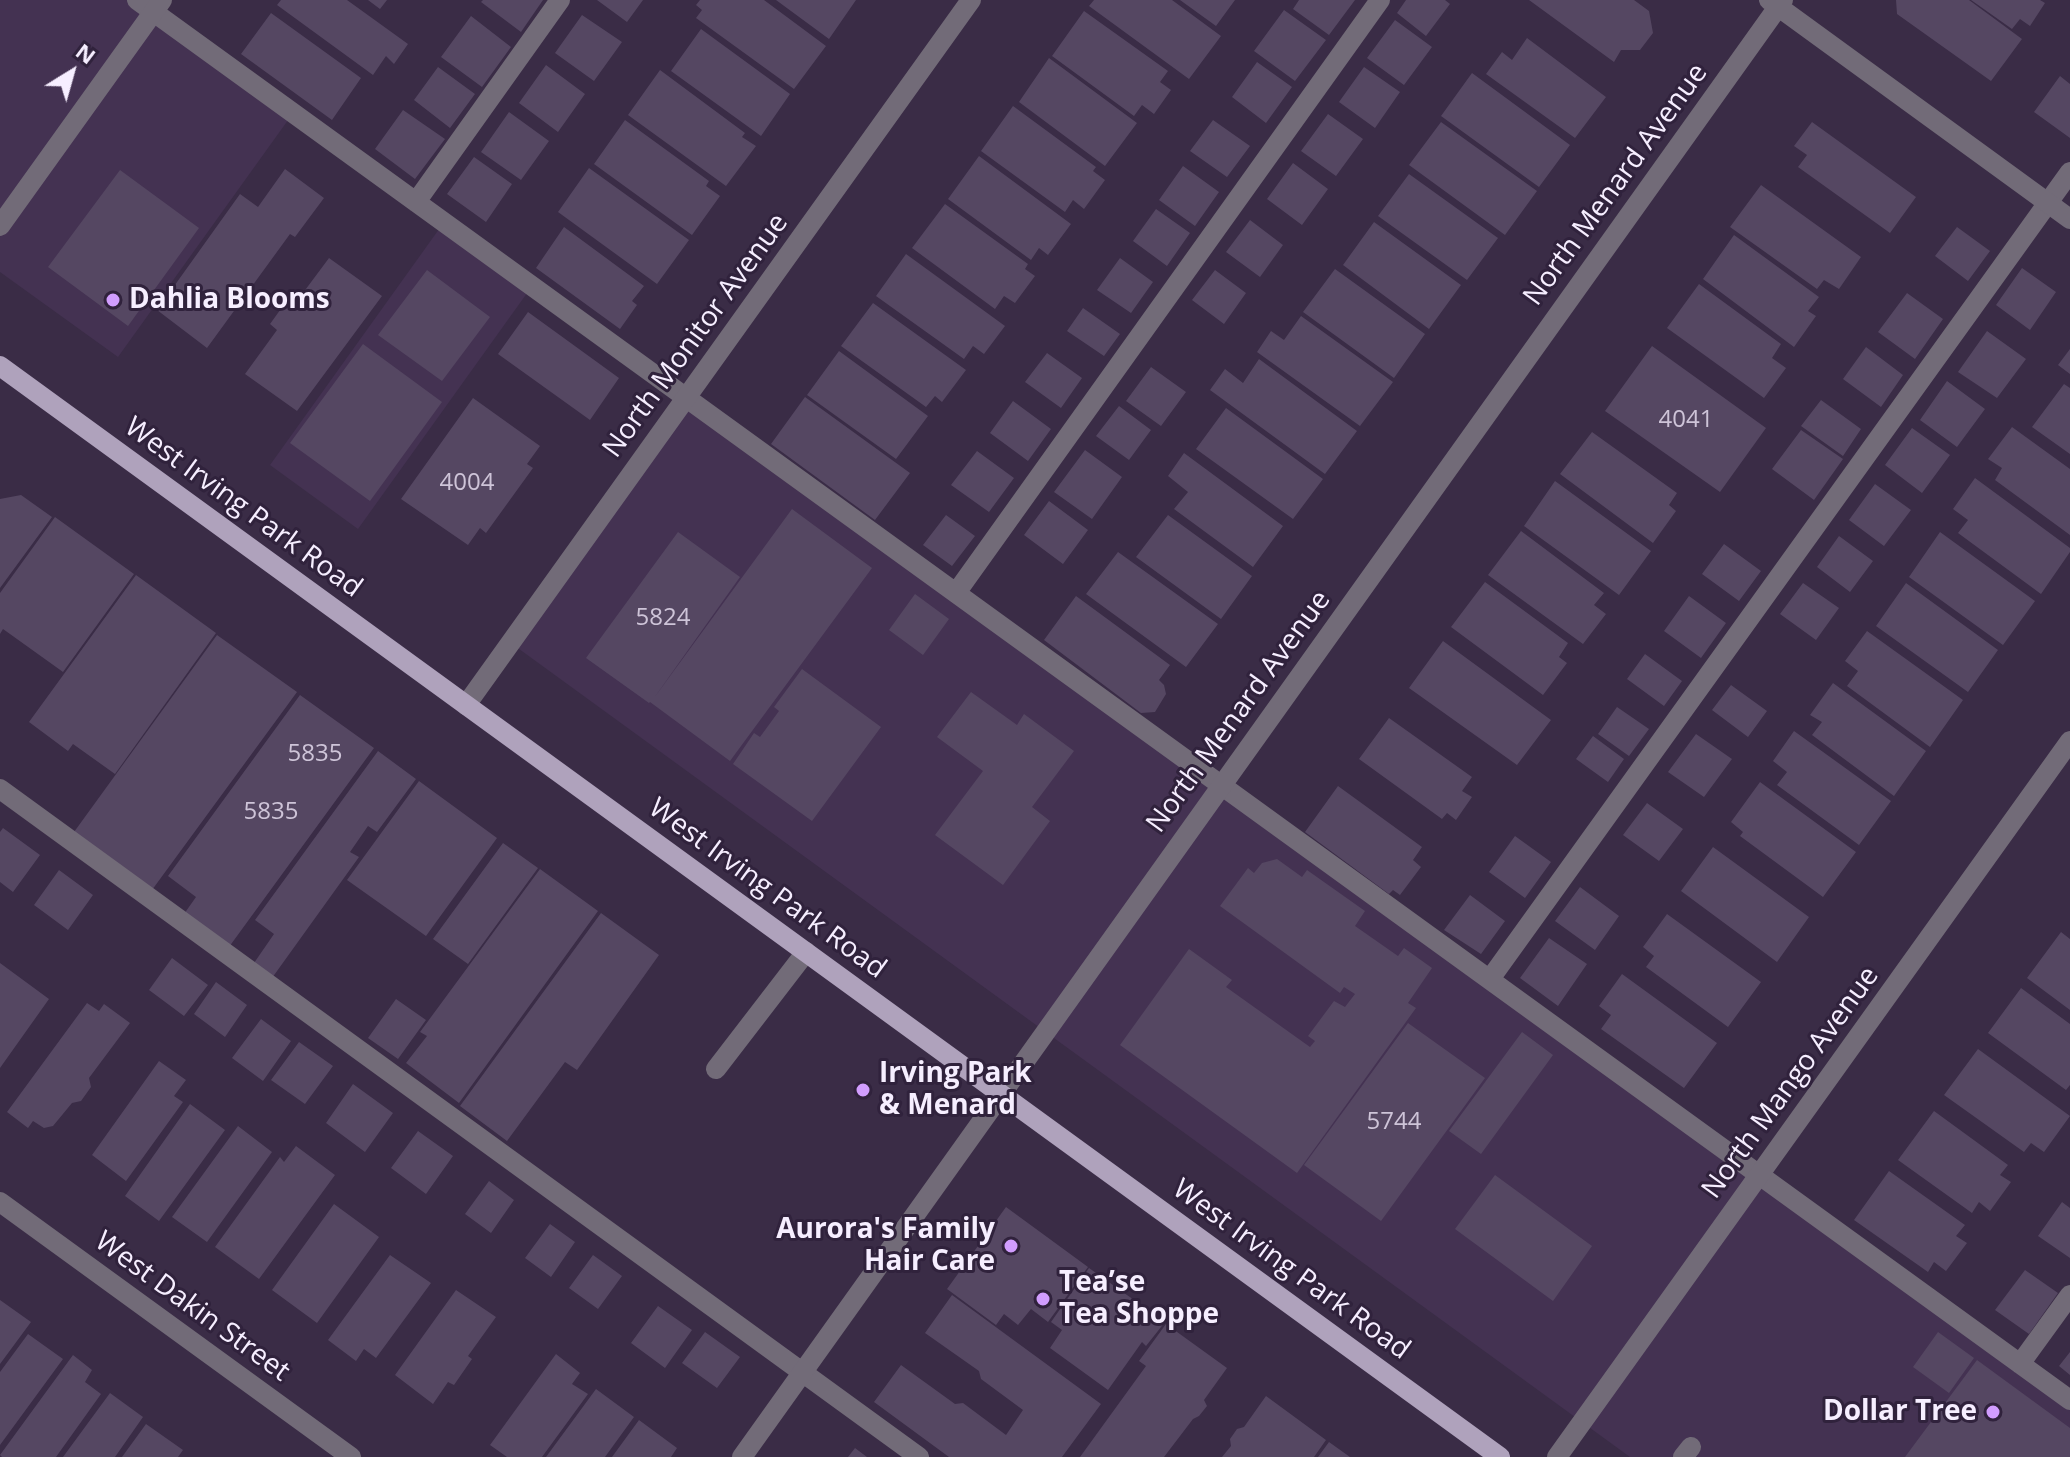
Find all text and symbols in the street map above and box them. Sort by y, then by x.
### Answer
north arrow [32,32,112,112]
text: N [70,35,103,70]
street label: North Menard Avenue [1517,58,1715,312]
street label: North Monitor Avenue [596,208,796,464]
place label: Dahlia Blooms [129,283,330,317]
marker: Dahlia Blooms [104,291,122,309]
house number: 4041 [1659,406,1713,434]
street label: West Irving Park Road [118,411,368,605]
house number: 4004 [440,469,494,497]
street label: North Menard Avenue [1140,585,1338,839]
house number: 5824 [636,604,690,632]
house number: 5835 [288,740,342,768]
street label: West Irving Park Road [642,792,892,986]
house number: 5835 [244,798,298,826]
street label: North Mango Avenue [1696,960,1886,1206]
place label: Irving Park & Menard [879,1057,1032,1123]
marker: Irving Park & Menard [854,1081,872,1099]
house number: 5744 [1367,1108,1421,1136]
street label: West Irving Park Road [1166,1173,1416,1367]
place label: Aurora's Family Hair Care [776,1213,995,1279]
street label: West Dakin Street [88,1225,296,1389]
marker: Aurora's Family Hair Care [1002,1237,1020,1255]
place label: Tea’se Tea Shoppe [1059,1266,1219,1332]
marker: Tea’se Tea Shoppe [1034,1290,1052,1308]
place label: Dollar Tree [1823,1395,1977,1429]
marker: Dollar Tree [1984,1403,2002,1421]

